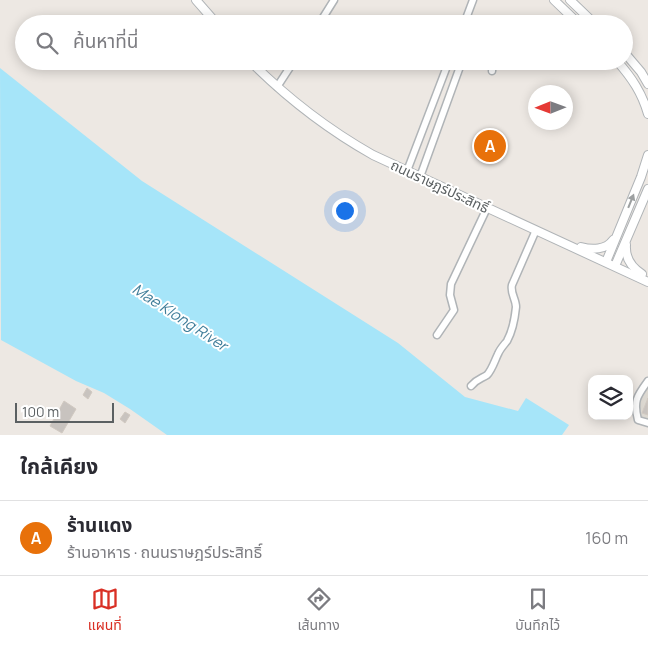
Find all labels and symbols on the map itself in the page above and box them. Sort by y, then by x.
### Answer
north arrow [528,85,573,130]
pin: A [474,127,506,165]
street label: ถนนราษฎร์ประสิทธิ์ [388,155,493,217]
one-way arrow [627,193,635,208]
your location [332,198,358,224]
water label: Mae Klong River [128,278,234,357]
scale bar [15,400,114,423]

